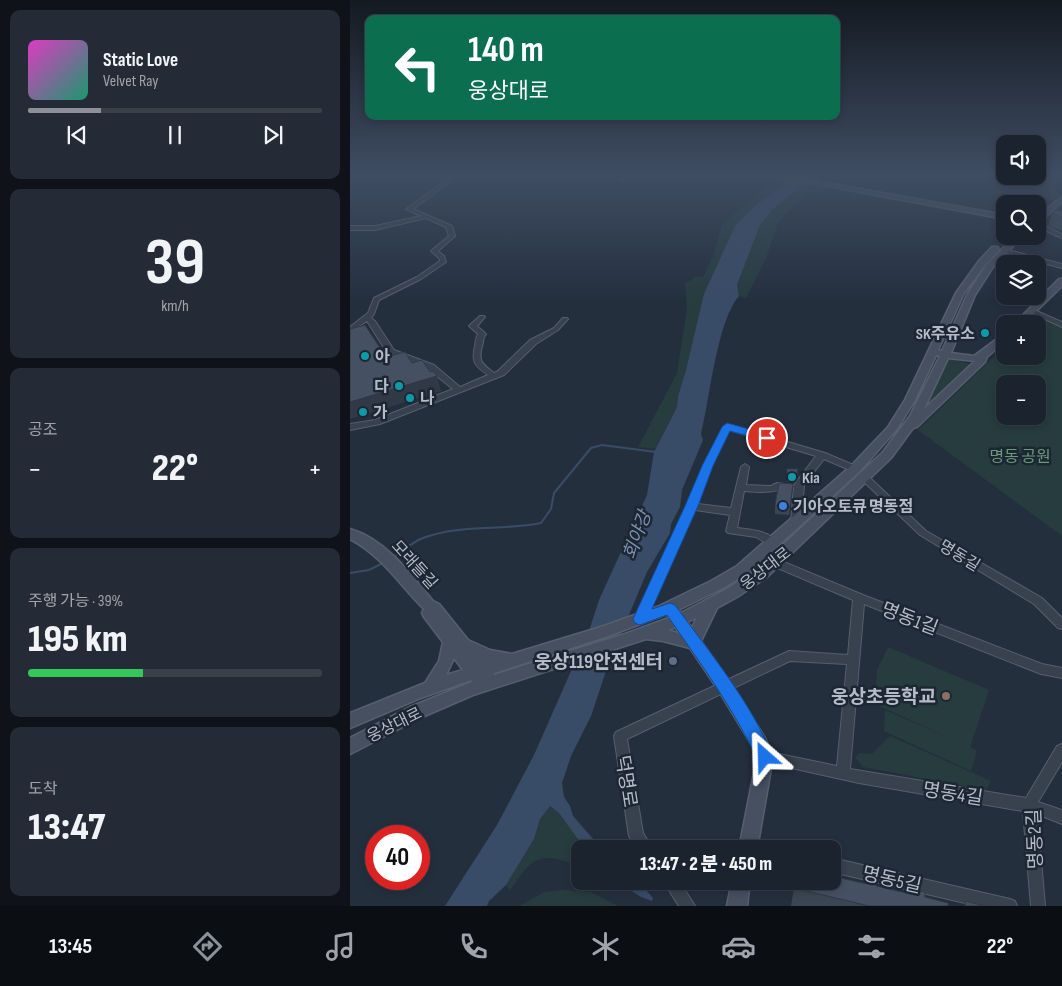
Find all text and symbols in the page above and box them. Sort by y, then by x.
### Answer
text: 140 m [468,29,544,72]
icon: left [385,35,450,100]
text: Static Love [103,49,178,72]
text: Velvet Ray [103,72,158,91]
text: 웅상대로 [468,78,549,105]
icon: previous [63,121,91,149]
icon: pause [161,121,189,149]
icon: next [259,121,287,149]
map controls [996,135,1046,425]
button: sound [996,135,1046,185]
button: search [996,195,1046,245]
text: 39 [145,225,205,303]
button: layers [996,255,1046,305]
text: km/h [161,297,189,316]
button: + [996,315,1046,365]
place label: SK주유소 [916,325,975,344]
marker: SK주유소 [979,327,991,339]
place label: 아 [375,348,390,367]
marker: 아 [359,350,371,362]
button: − [996,375,1046,425]
place label: 다 [374,378,389,397]
marker: 다 [393,380,405,392]
place label: 나 [420,390,435,409]
marker: 나 [404,392,416,404]
place label: 가 [373,404,388,423]
marker: 가 [357,406,369,418]
pin [746,417,788,459]
text: 공조 [28,421,57,440]
icon: arrive [753,424,781,452]
text: 22° [152,446,198,491]
park label: 명동 공원 [989,448,1051,467]
text: − [28,453,42,486]
text: + [308,453,322,486]
place label: Kia [802,469,820,488]
marker: Kia [786,471,798,483]
place label: 기아오토큐 명동점 [793,498,913,517]
marker: 기아오토큐 명동점 [777,500,789,512]
water label: 회야강 [619,506,657,562]
street label: 모래들길 [387,537,441,593]
street label: 명동길 [935,537,983,576]
street label: 웅상대로 [737,543,795,595]
text: 주행 가능 · 39% [28,592,123,611]
street label: 명동1길 [878,598,941,641]
text: 195 km [28,617,128,662]
place label: 웅상119안전센터 [534,651,663,674]
marker: 웅상119안전센터 [667,655,679,667]
place label: 웅상초등학교 [831,686,936,709]
marker: 웅상초등학교 [940,690,952,702]
street label: 웅상대로 [364,704,426,747]
position arrow [738,730,790,782]
street label: 덕명로 [610,754,641,809]
street label: 명동4길 [921,778,984,811]
text: 도착 [28,780,57,799]
text: 13:47 [28,805,105,850]
street label: 명동2길 [1023,808,1048,869]
speed limit sign: 40 [365,825,430,890]
text: 13:47 · 2 분 · 450 m [640,853,772,876]
street label: 명동5길 [860,863,924,898]
icon: directions [190,929,225,964]
icon: music [323,929,358,964]
icon: phone [456,929,491,964]
icon: climate [588,929,623,964]
icon: car [721,929,756,964]
icon: filters [854,929,889,964]
text: 13:45 [49,933,92,960]
text: 22° [987,933,1013,960]

